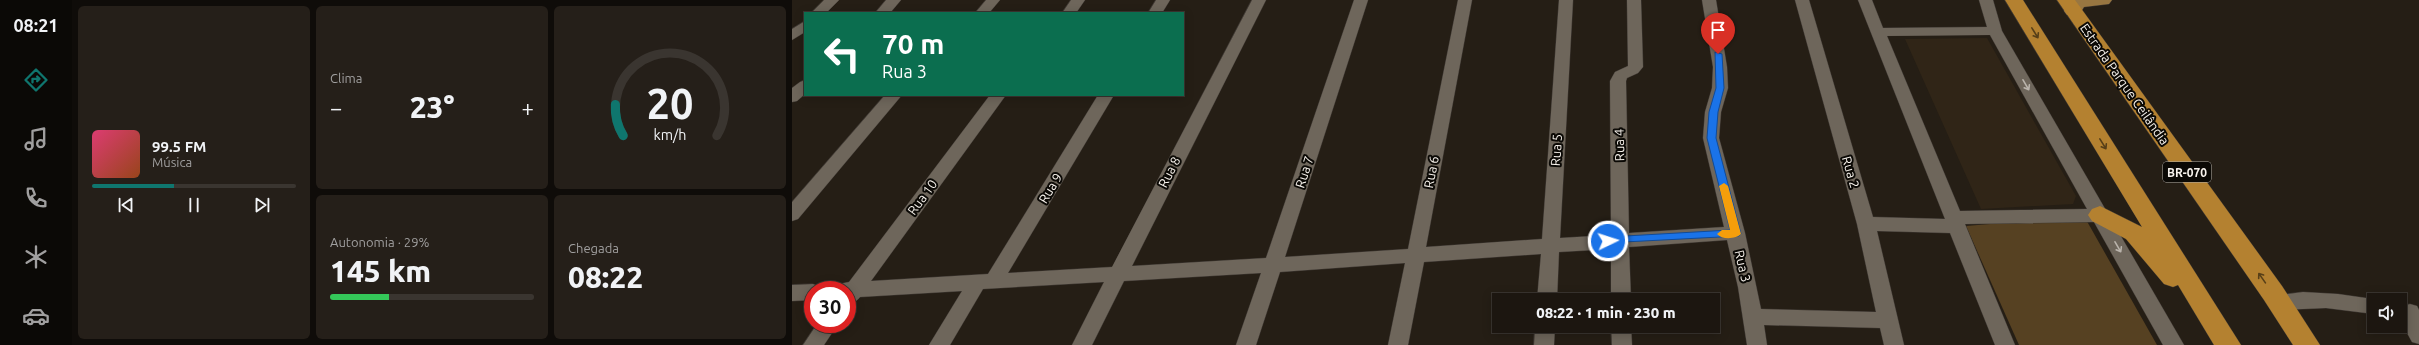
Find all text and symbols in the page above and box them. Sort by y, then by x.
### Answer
pin [1701,13,1735,54]
text: 08:21 [13,15,59,35]
icon: arrive [1707,19,1729,41]
street label: Estrada Parque Ceilândia [2078,21,2172,147]
one-way arrow [2031,27,2039,38]
icon: left [816,28,868,80]
text: 70 m [882,28,944,59]
text: Rua 3 [882,61,927,81]
icon: directions [22,66,50,94]
text: Clima [330,71,362,85]
text: 20 [647,79,693,126]
one-way arrow [2023,79,2030,91]
text: 23° [410,90,454,124]
text: − [330,95,342,120]
text: + [522,95,534,120]
icon: music [22,125,50,153]
text: km/h [654,126,686,142]
street label: Rua 4 [1612,129,1626,161]
street label: Rua 5 [1548,133,1564,167]
text: 99.5 FM [152,138,206,155]
one-way arrow [2100,138,2108,150]
street label: Rua 8 [1155,154,1183,190]
street label: Rua 7 [1292,154,1316,190]
street label: Rua 2 [1840,154,1862,190]
text: Música [152,155,192,169]
street label: Rua 6 [1421,155,1441,189]
road number: BR-070 [2163,162,2211,182]
street label: Rua 9 [1036,170,1064,206]
street label: Rua 10 [905,177,939,217]
icon: phone [22,184,50,212]
icon: previous [115,194,137,216]
icon: pause [183,194,205,216]
icon: next [251,194,273,216]
position arrow [1587,220,1629,262]
text: Autonomia · 29% [330,235,429,249]
text: Chegada [568,241,619,255]
one-way arrow [2115,241,2123,253]
icon: climate [22,243,50,271]
street label: Rua 3 [1733,249,1753,283]
text: 145 km [330,254,431,288]
text: 08:22 [568,260,643,294]
one-way arrow [2258,272,2266,283]
speed limit sign: 30 [804,281,856,333]
map controls [2367,293,2407,333]
button: sound [2367,293,2407,333]
icon: car [22,302,50,330]
text: 08:22 · 1 min · 230 m [1536,304,1676,321]

